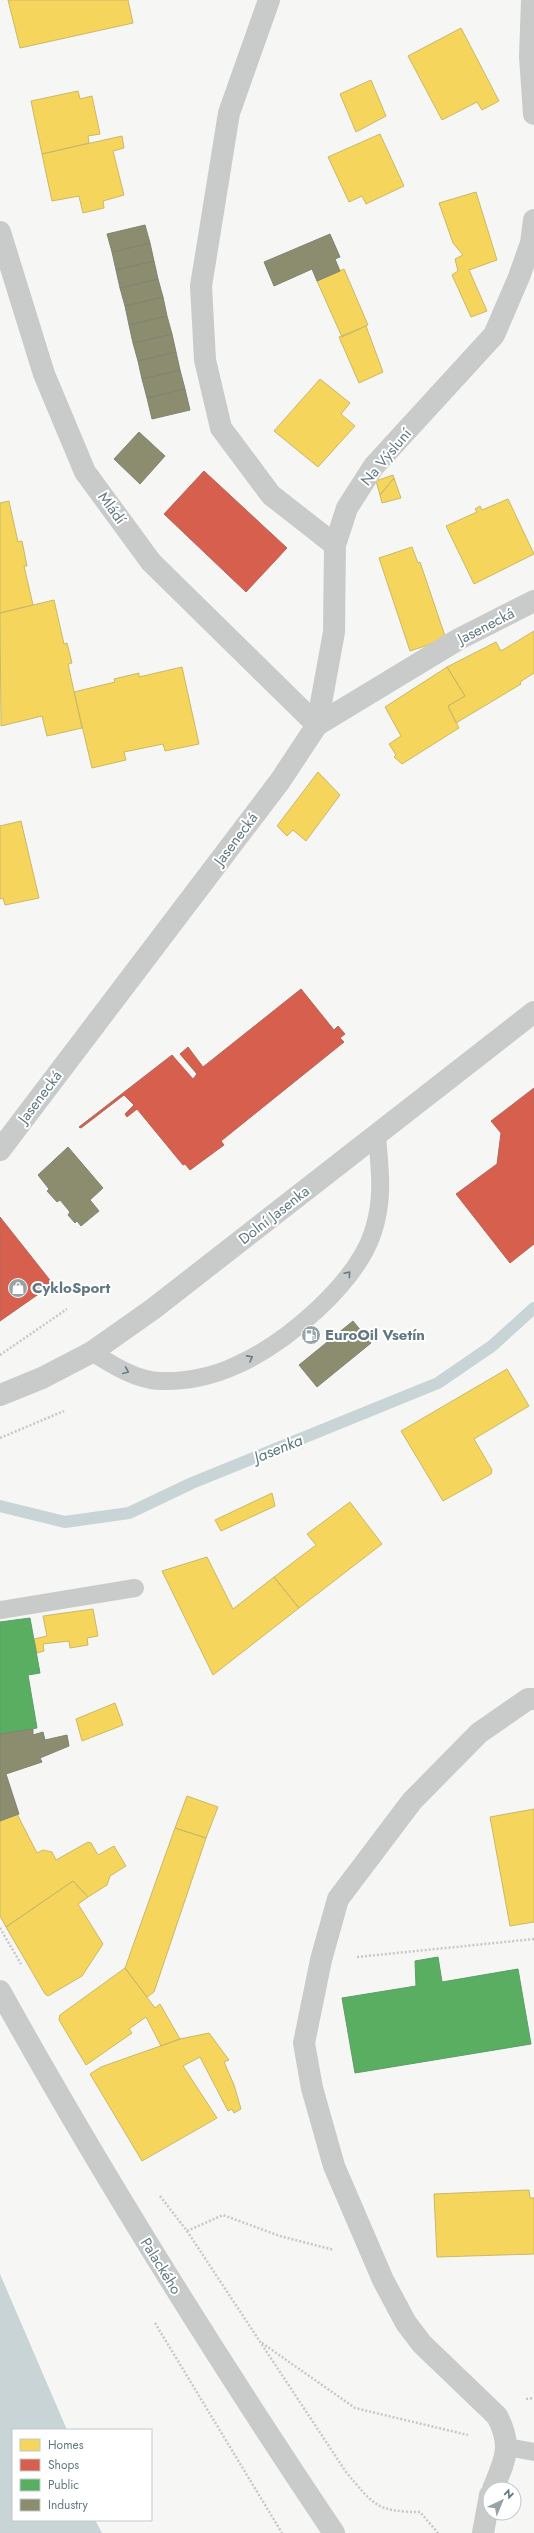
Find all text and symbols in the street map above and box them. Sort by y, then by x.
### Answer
street label: Na Výsluní [355,423,417,490]
street label: Mládí [93,487,132,530]
street label: Jasenecká [452,602,518,651]
street label: Jasenecká [208,808,263,872]
street label: Jasenecká [12,1066,67,1130]
street label: Dolní Jasenka [234,1180,314,1250]
one-way arrow [344,1272,351,1279]
shop icon: CykloSport [7,1277,29,1299]
place label: CykloSport [32,1277,111,1299]
fuel station icon: EuroOil Vsetín [300,1324,322,1346]
place label: EuroOil Vsetín [325,1324,425,1346]
one-way arrow [246,1356,253,1363]
one-way arrow [121,1366,129,1374]
water label: Jasenka [248,1428,306,1470]
street label: Palackého [135,2233,187,2299]
legend [12,2429,152,2521]
text: Homes [48,2436,84,2454]
text: Shops [48,2456,79,2474]
text: Public [48,2476,79,2494]
north arrow [482,2481,522,2521]
text: N [500,2485,518,2503]
text: Industry [48,2496,89,2514]

